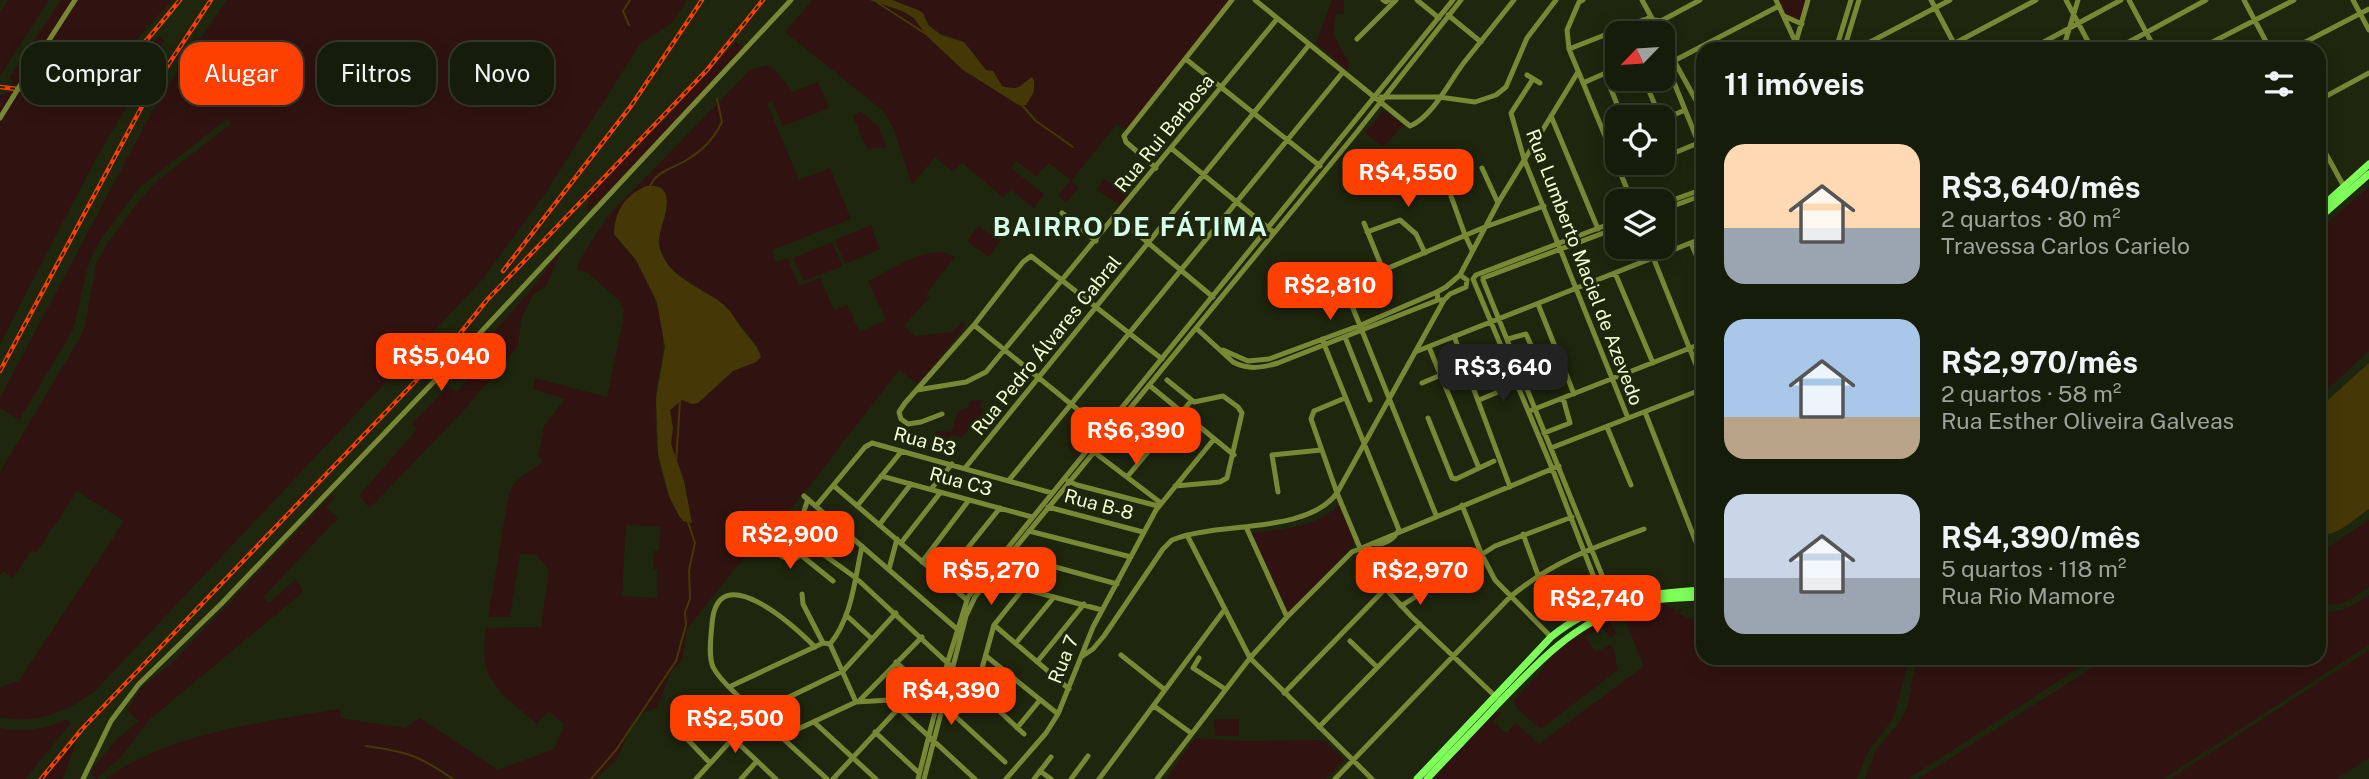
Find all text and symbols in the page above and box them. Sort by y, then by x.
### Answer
north arrow [1605,21,1675,91]
map controls [1605,21,1675,259]
chip: Comprar [21,42,166,105]
chip: Alugar [180,42,303,105]
chip: Filtros [317,42,436,105]
chip: Novo [450,42,554,105]
icon: filters [2260,65,2298,103]
text: 11 imóveis [1724,66,1865,102]
street label: Rua Rui Barbosa [1110,70,1218,196]
button: locate [1605,105,1675,175]
street label: Rua Lumberto Maciel de Azevedo [1522,126,1648,408]
pin: R$4,550 [1343,150,1473,209]
text: R$4,550 [1359,158,1458,185]
text: R$3,640/mês [1941,169,2141,205]
icon: home [1780,172,1864,256]
button: layers [1605,189,1675,259]
text: 2 quartos · 80 m² [1941,205,2121,232]
district label: BAIRRO DE FÁTIMA [993,211,1269,242]
text: Travessa Carlos Carielo [1941,232,2190,259]
street label: Rua Pedro Álvares Cabral [967,251,1125,439]
pin: R$2,810 [1265,262,1395,322]
text: R$2,810 [1284,271,1376,298]
pin: R$5,040 [376,334,506,393]
text: R$5,040 [392,342,490,369]
pin: R$3,640 [1438,344,1568,404]
text: R$2,970/mês [1941,344,2138,380]
icon: home [1780,347,1864,431]
text: R$3,640 [1454,353,1552,380]
text: 2 quartos · 58 m² [1941,380,2121,407]
pin: R$6,390 [1071,407,1201,467]
text: Rua Esther Oliveira Galveas [1941,407,2234,434]
text: R$6,390 [1087,416,1185,443]
street label: Rua B3 [891,422,959,460]
street label: Rua C3 [927,462,995,500]
street label: Rua B-8 [1062,484,1136,524]
pin: R$2,900 [725,512,855,571]
text: R$4,390/mês [1941,519,2141,555]
text: R$2,900 [741,520,839,547]
icon: home [1780,522,1864,606]
pin: R$5,270 [926,548,1056,607]
pin: R$2,970 [1355,548,1485,607]
text: 5 quartos · 118 m² [1941,555,2126,582]
text: R$5,270 [942,556,1040,583]
text: R$2,970 [1372,556,1468,583]
pin: R$2,740 [1532,576,1662,635]
text: Rua Rio Mamore [1941,582,2115,609]
text: R$2,740 [1550,584,1644,611]
street label: Rua 7 [1043,632,1083,686]
pin: R$4,390 [886,668,1016,727]
text: R$4,390 [902,676,1000,703]
pin: R$2,500 [670,696,800,755]
text: R$2,500 [686,704,784,731]

